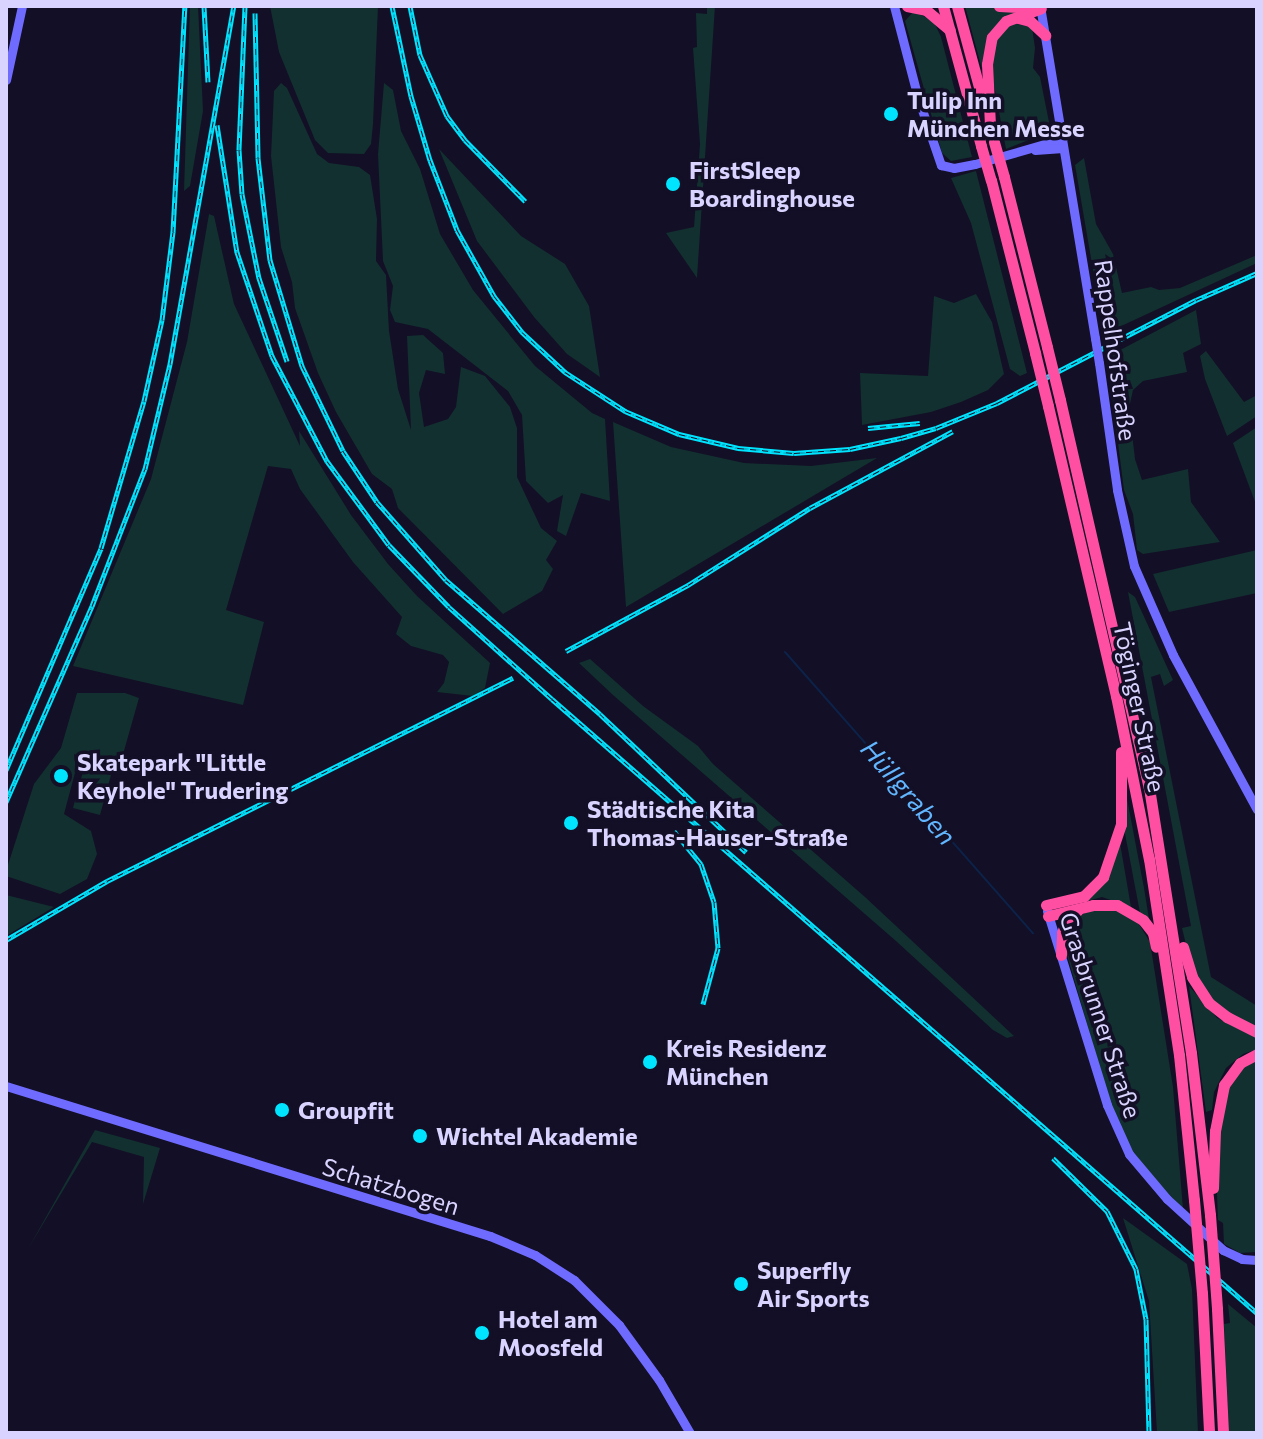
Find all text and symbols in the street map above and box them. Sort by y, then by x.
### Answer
place label: Tulip Inn München Messe [907,86,1085,142]
marker: Tulip Inn München Messe [882,105,900,123]
place label: FirstSleep Boardinghouse [689,156,855,212]
marker: FirstSleep Boardinghouse [664,175,682,193]
street label: Rappelhofstraße [1089,258,1143,442]
street label: Töginger Straße [1108,619,1172,795]
water label: Hüllgraben [855,733,963,851]
place label: Skatepark "Little Keyhole" Trudering [77,748,289,804]
marker: Skatepark "Little Keyhole" Trudering [52,767,70,785]
place label: Städtische Kita Thomas-Hauser-Straße [587,795,848,851]
marker: Städtische Kita Thomas-Hauser-Straße [562,814,580,832]
street label: Grasbrunner Straße [1054,908,1148,1122]
place label: Kreis Residenz München [666,1034,827,1090]
marker: Kreis Residenz München [641,1053,659,1071]
place label: Groupfit [298,1096,394,1124]
marker: Groupfit [273,1101,291,1119]
place label: Wichtel Akademie [436,1122,638,1150]
marker: Wichtel Akademie [411,1127,429,1145]
street label: Schatzbogen [319,1152,463,1220]
place label: Superfly Air Sports [757,1256,870,1312]
marker: Superfly Air Sports [732,1275,750,1293]
place label: Hotel am Moosfeld [498,1305,603,1361]
marker: Hotel am Moosfeld [473,1324,491,1342]

